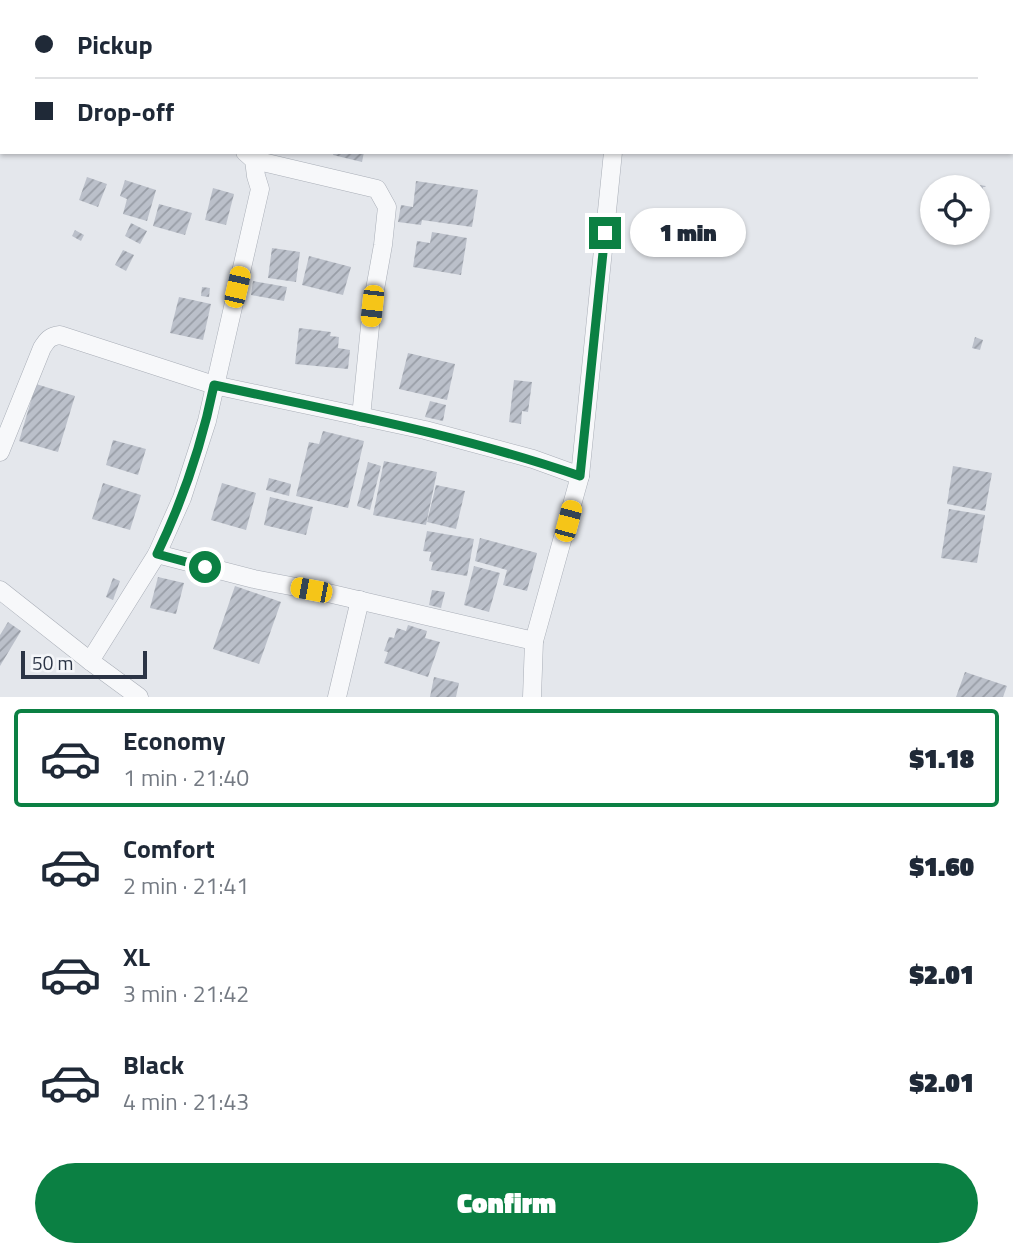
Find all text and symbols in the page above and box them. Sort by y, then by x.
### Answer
text: Pickup [77,25,153,64]
text: Drop-off [77,92,174,131]
map controls [920,175,990,245]
button: locate [920,175,990,245]
callout: 1 min [630,208,745,258]
text: 1 min [659,215,717,250]
route end [589,217,621,249]
car [223,264,252,310]
car [360,284,385,328]
car [553,498,584,544]
route start [189,551,221,583]
car [289,576,334,604]
scale bar [21,648,147,680]
text: 50 m [32,648,73,677]
text: Economy [123,721,225,760]
icon: car [39,727,102,790]
text: $1.18 [909,739,974,778]
text: 1 min · 21:40 [123,760,249,795]
text: Comfort [123,829,215,868]
icon: car [39,835,102,898]
text: $1.60 [909,847,974,886]
text: 2 min · 21:41 [123,868,249,903]
text: XL [123,937,150,976]
icon: car [39,943,102,1006]
text: $2.01 [909,955,974,994]
text: 3 min · 21:42 [123,976,249,1011]
text: Black [123,1045,184,1084]
icon: car [39,1051,102,1114]
text: $2.01 [909,1063,974,1102]
text: 4 min · 21:43 [123,1084,249,1119]
button: Confirm [35,1163,978,1243]

